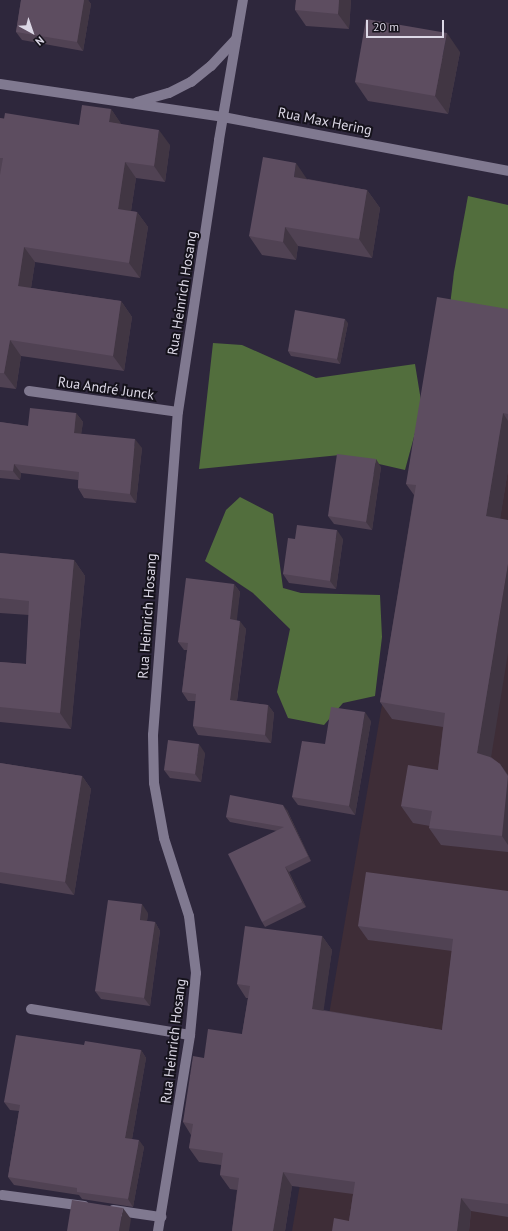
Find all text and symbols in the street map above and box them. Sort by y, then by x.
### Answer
north arrow [12,12,52,52]
scale bar [368,12,446,38]
text: 20 m [373,19,399,34]
text: N [32,34,47,49]
street label: Rua Max Hering [276,104,374,138]
street label: Rua Heinrich Hosang [164,230,200,356]
street label: Rua André Junck [56,373,156,403]
street label: Rua Heinrich Hosang [134,553,160,679]
street label: Rua Heinrich Hosang [157,978,189,1104]

